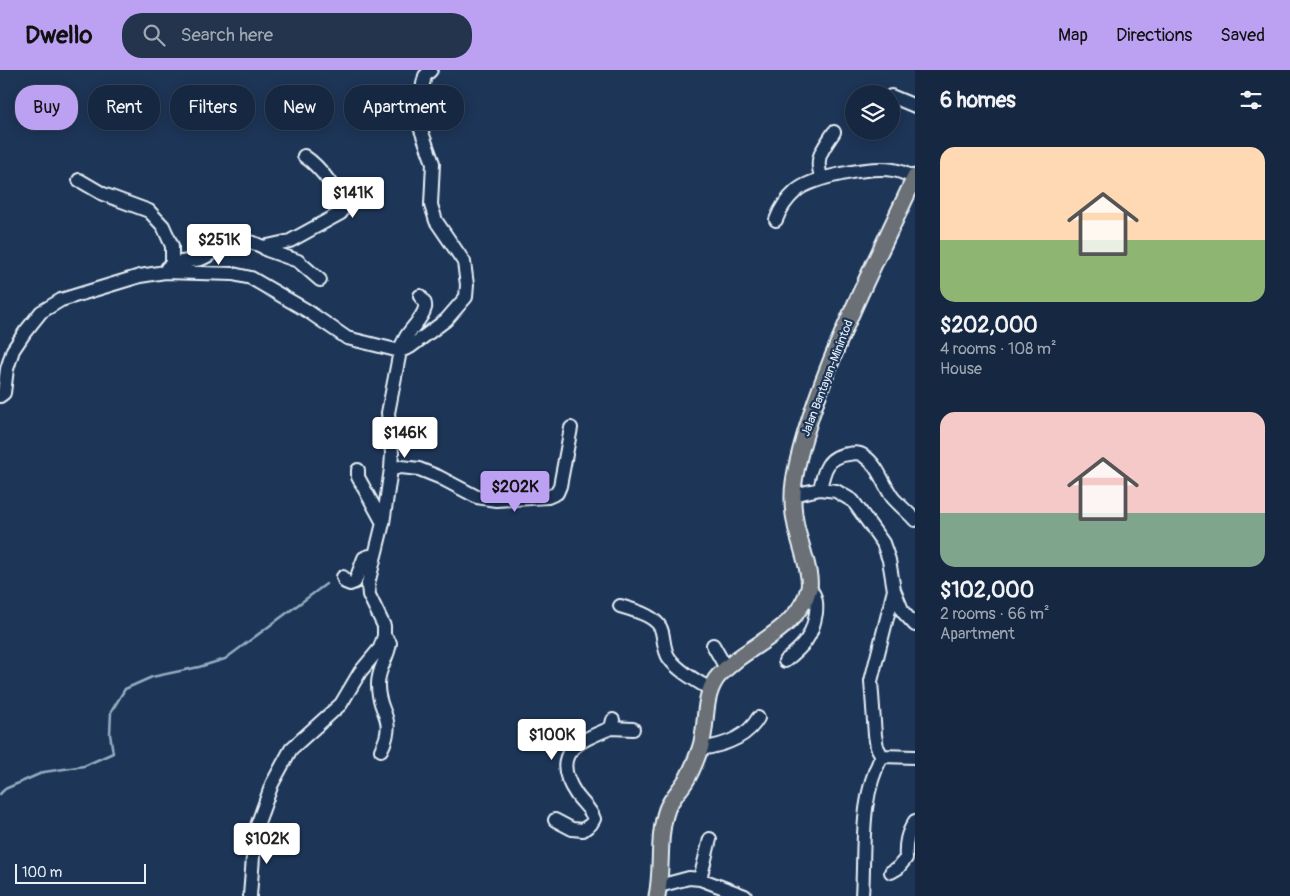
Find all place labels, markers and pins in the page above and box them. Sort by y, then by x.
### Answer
pin: $141K [318,176,388,219]
pin: $251K [184,224,254,266]
pin: $146K [370,416,440,459]
pin: $202K [480,470,550,513]
pin: $100K [517,718,587,761]
pin: $102K [232,822,302,865]

